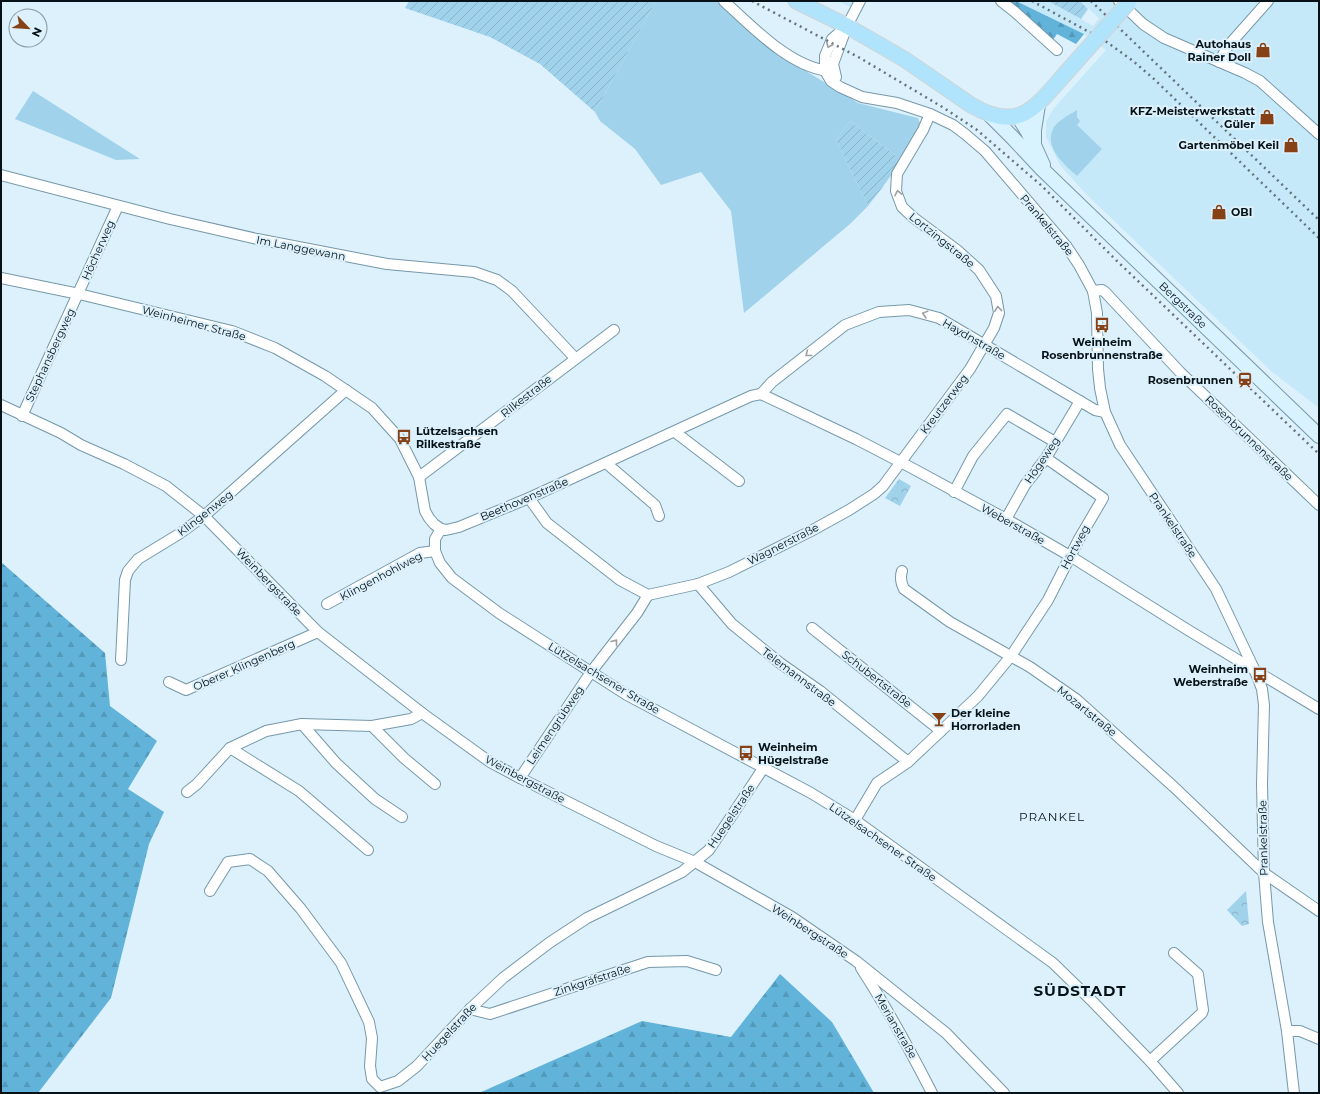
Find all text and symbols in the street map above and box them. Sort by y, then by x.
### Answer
north arrow [8,8,48,48]
text: N [29,25,45,39]
place label: Autohaus Rainer Doll [1188,37,1251,64]
one-way arrow [826,41,834,49]
shop icon: Autohaus Rainer Doll [1254,41,1272,59]
place label: KFZ-Meisterwerkstatt Güler [1130,104,1255,131]
shop icon: KFZ-Meisterwerkstatt Güler [1258,108,1276,126]
shop icon: Gartenmöbel Keil [1282,136,1300,154]
place label: Gartenmöbel Keil [1178,138,1279,152]
one-way arrow [894,190,902,197]
street label: Prankelstraße [1017,191,1077,259]
shop icon: OBI [1210,203,1228,221]
place label: OBI [1231,205,1252,219]
street label: Lortzingstraße [906,209,978,271]
street label: Höcherweg [79,218,117,282]
street label: Im Langgewann [255,232,347,264]
street label: Bergstraße [1156,279,1210,332]
street label: Weinheimer Straße [141,302,248,344]
one-way arrow [993,305,1002,312]
street label: Stephansbergweg [22,306,78,404]
one-way arrow [921,311,928,319]
street label: Haydnstraße [940,315,1008,363]
bus stop icon: Weinheim Rosenbrunnenstraße [1093,316,1111,334]
place label: Weinheim Rosenbrunnenstraße [1041,335,1163,362]
one-way arrow [805,349,812,356]
street label: Rilkestraße [498,371,555,420]
street label: Kreutzerweg [917,371,971,437]
station icon: Rosenbrunnen [1236,371,1254,389]
place label: Rosenbrunnen [1148,373,1233,387]
street label: Rosenbrunnenstraße [1202,392,1296,484]
place label: Lützelsachsen Rilkestraße [416,424,498,451]
bus stop icon: Lützelsachsen Rilkestraße [395,428,413,446]
street label: Högeweg [1021,434,1063,486]
street label: Beethovenstraße [478,474,570,524]
street label: Klingenweg [175,487,235,539]
street label: Prankelstraße [1146,490,1200,561]
street label: Weberstraße [979,501,1048,548]
street label: Wagnerstraße [745,520,821,568]
street label: Hörtweg [1057,522,1093,572]
street label: Weinbergstraße [233,545,305,619]
street label: Klingenhohlweg [337,548,425,604]
street label: Oberer Klingenberg [191,636,297,694]
street label: Lützelsachsener Straße [546,639,663,717]
one-way arrow [610,639,617,646]
street label: Telemannstraße [759,645,839,710]
street label: Schubertstraße [839,647,915,711]
place label: Weinheim Weberstraße [1173,662,1248,689]
bus stop icon: Weinheim Weberstraße [1251,666,1269,684]
street label: Leimengrübweg [523,683,587,767]
street label: Mozartstraße [1054,683,1120,740]
place label: Der kleine Horrorladen [951,706,1021,733]
bar icon: Der kleine Horrorladen [930,710,948,728]
place label: Weinheim Hügelstraße [758,740,829,767]
bus stop icon: Weinheim Hügelstraße [737,744,755,762]
street label: Weinbergstraße [482,752,568,806]
street label: Huegelstraße [704,781,758,851]
street label: Lützelsachsener Straße [827,800,940,885]
street label: Prankelstraße [1255,800,1271,876]
district label: PRANKEL [1019,809,1085,824]
street label: Weinbergstraße [769,901,851,961]
street label: Zinkgräfstraße [552,961,632,999]
district label: SÜDSTADT [1034,981,1126,1000]
street label: Merianstraße [872,991,920,1061]
street label: Huegelstraße [419,1000,480,1064]

